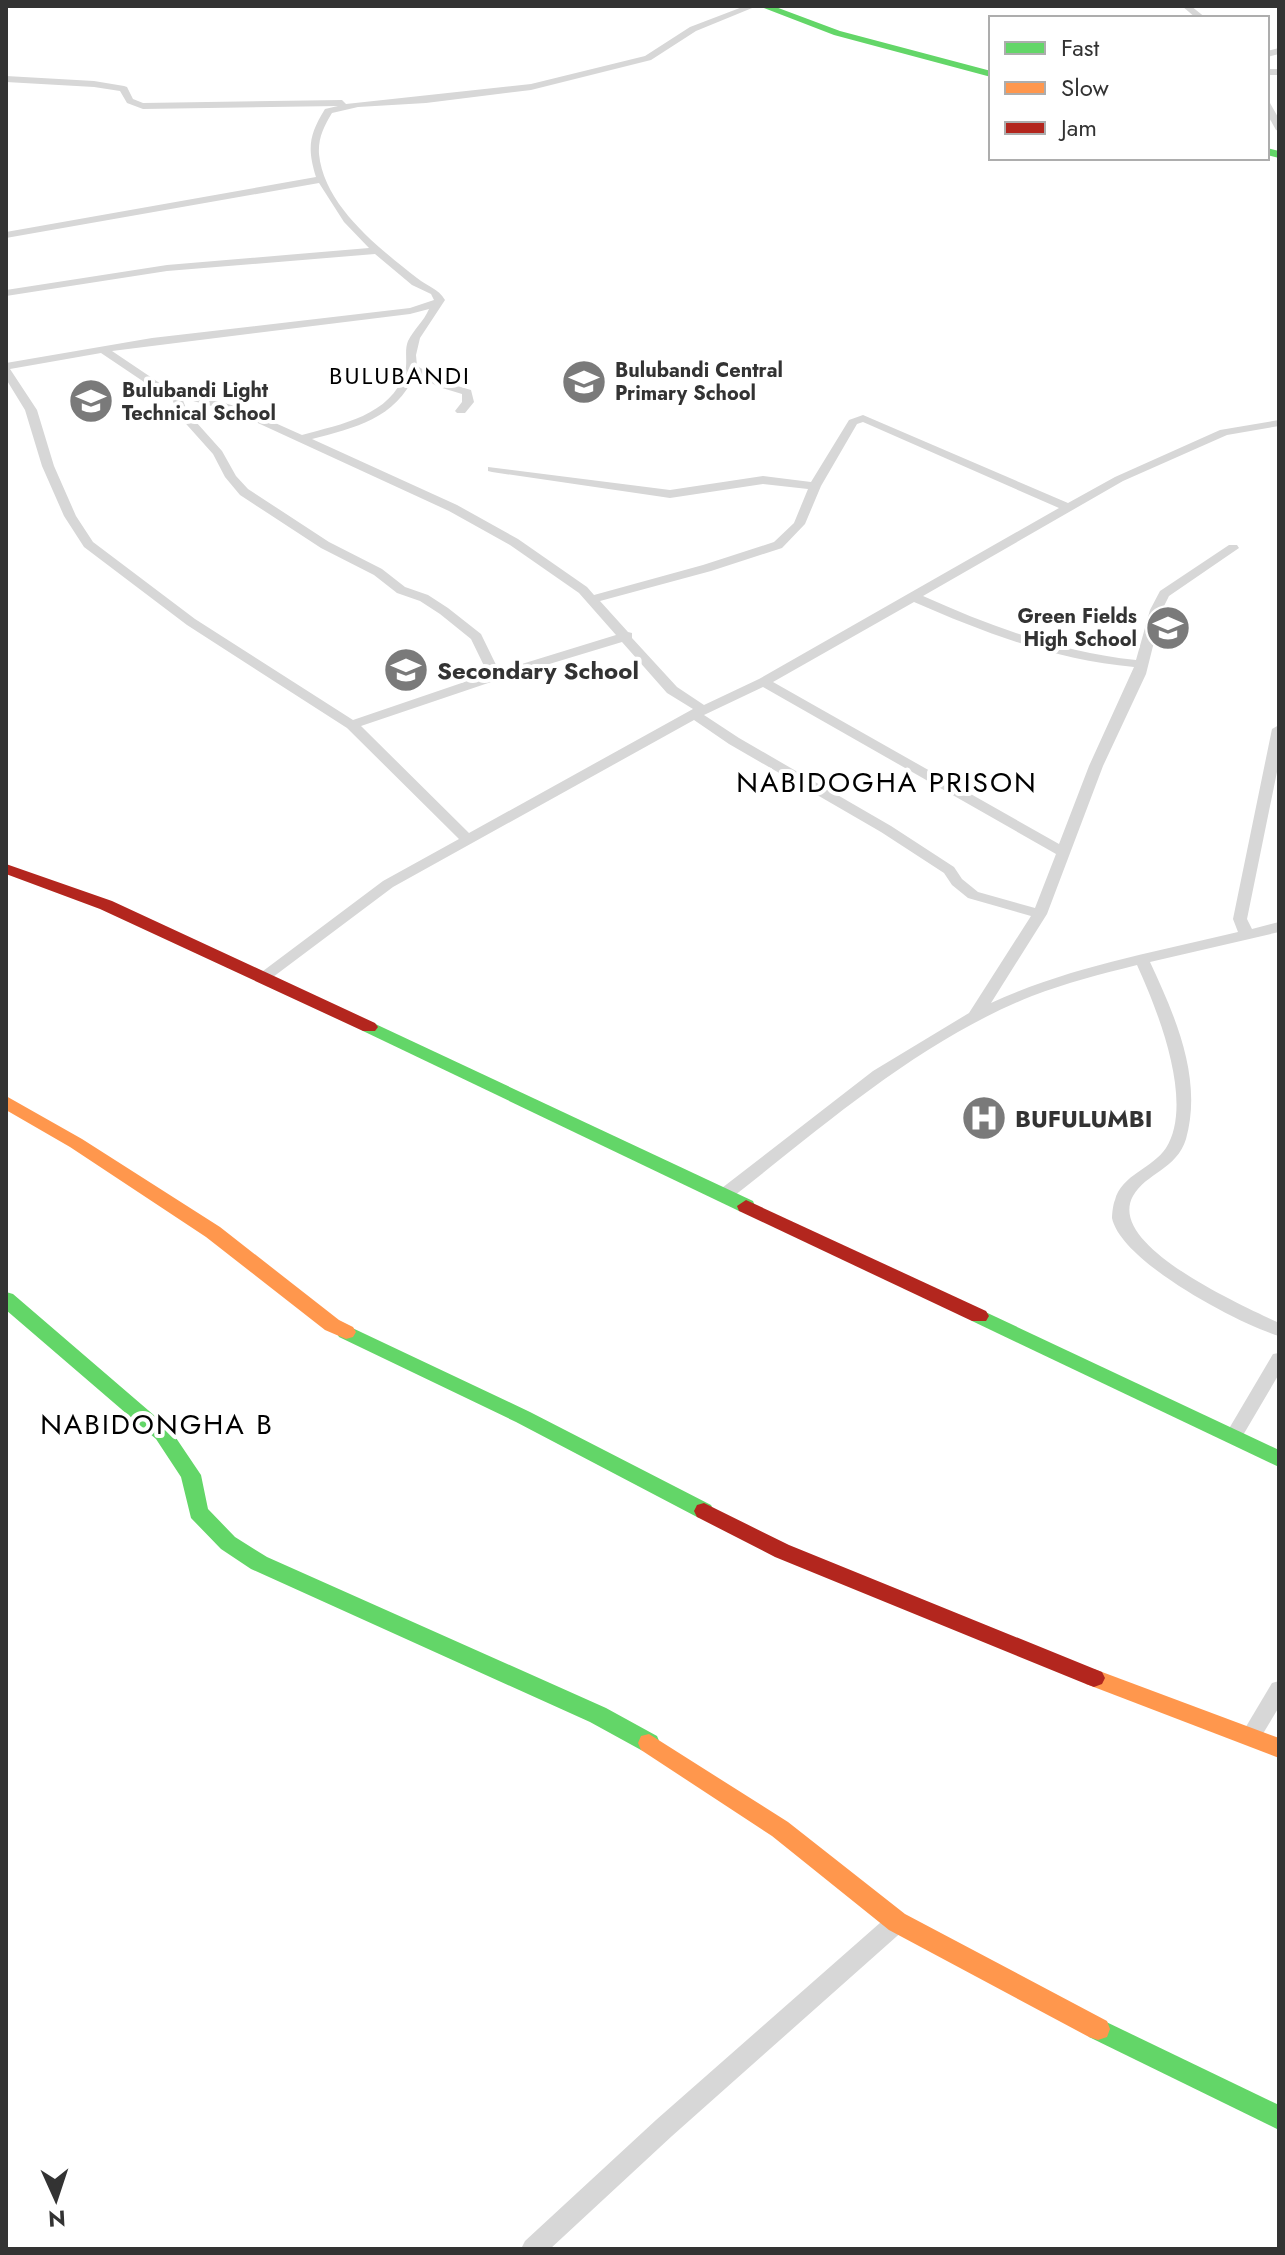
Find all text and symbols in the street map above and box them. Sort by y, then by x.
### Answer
legend [989,16,1269,160]
text: Fast [1061,30,1099,65]
text: Slow [1061,70,1109,105]
text: Jam [1058,110,1097,145]
place label: Bulubandi Central Primary School [615,356,783,408]
district label: BULUBANDI [329,358,471,393]
school or university icon: Bulubandi Central Primary School [560,358,608,406]
place label: Bulubandi Light Technical School [122,376,276,428]
school or university icon: Bulubandi Light Technical School [67,377,115,425]
place label: Green Fields High School [1017,602,1137,654]
school or university icon: Green Fields High School [1144,604,1192,652]
school or university icon: Secondary School [382,646,430,694]
place label: Secondary School [437,653,639,688]
district label: NABIDOGHA PRISON [736,762,1038,803]
hospital icon: BUFULUMBI [960,1094,1008,1142]
place label: BUFULUMBI [1015,1101,1152,1136]
district label: NABIDONGHA B [40,1404,274,1445]
north arrow [16,2159,96,2239]
text: N [47,2203,67,2235]

